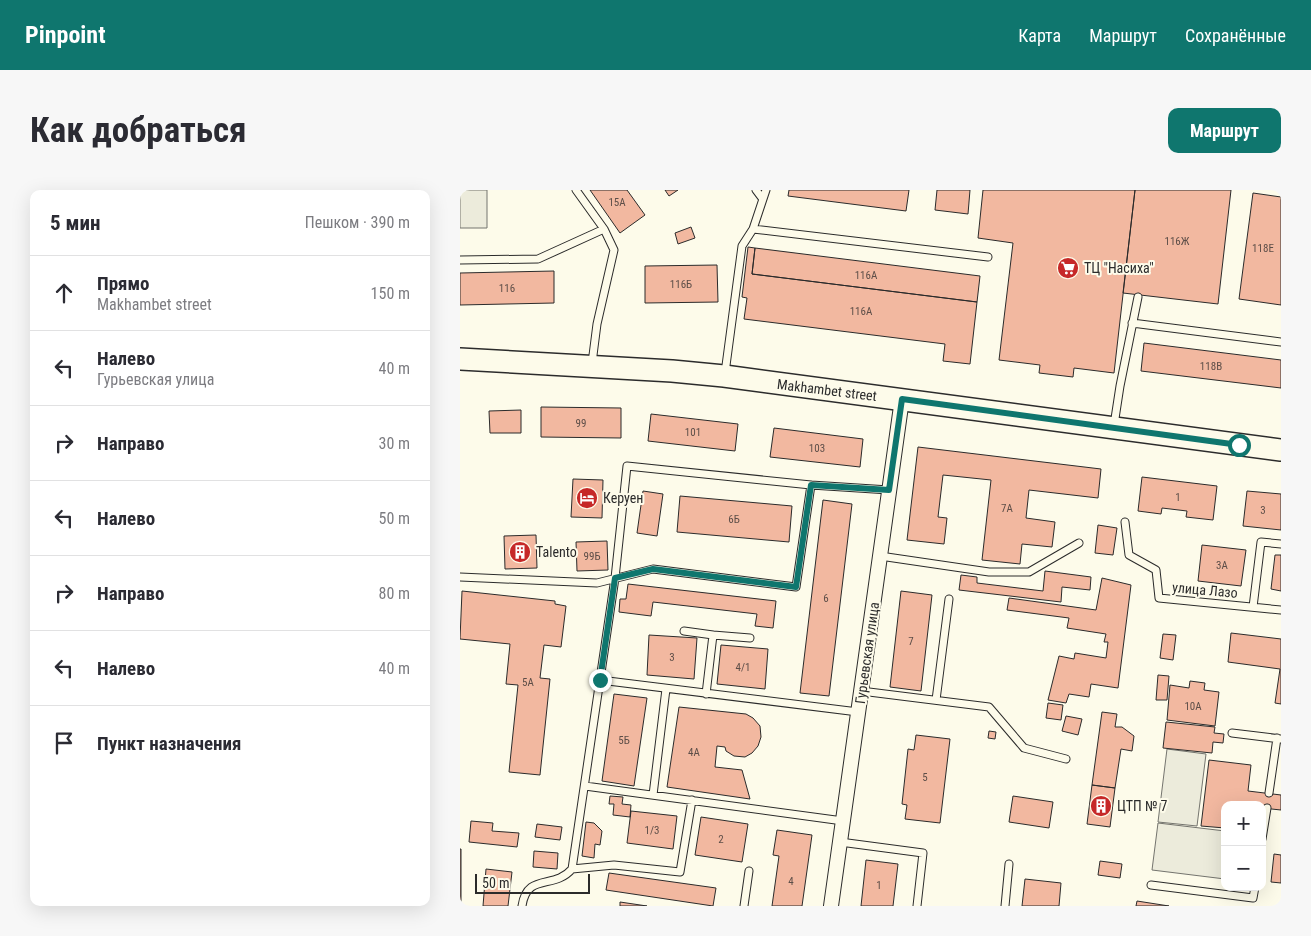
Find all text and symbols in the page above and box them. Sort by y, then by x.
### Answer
text: Pinpoint [25,21,106,49]
text: Карта [1018,25,1061,46]
text: Маршрут [1089,25,1157,46]
text: Сохранённые [1185,25,1286,46]
button: Маршрут [1168,108,1281,153]
text: Как добраться [30,110,246,151]
house number: 15А [608,196,626,209]
text: 5 мин [50,211,100,235]
text: Пешком · 390 m [305,213,410,232]
house number: 116Ж [1165,235,1190,248]
house number: 118Е [1252,242,1274,255]
supermarket icon: ТЦ "Насиха" [1056,256,1080,280]
place label: ТЦ "Насиха" [1084,260,1154,276]
house number: 116А [855,269,878,282]
text: Прямо [97,272,150,295]
house number: 116Б [670,278,692,291]
icon: ahead [50,279,78,307]
house number: 116 [499,282,515,295]
text: 150 m [371,284,410,303]
text: Makhambet street [97,295,212,314]
house number: 116А [850,305,873,318]
text: Налево [97,347,155,370]
icon: left [50,354,78,382]
text: 40 m [378,359,410,378]
house number: 118В [1200,360,1222,373]
text: Гурьевская улица [97,370,214,389]
street label: Makhambet street [776,376,878,404]
house number: 99 [576,417,586,430]
house number: 101 [685,426,701,439]
icon: right [50,429,78,457]
text: Направо [97,432,164,455]
text: 30 m [378,434,410,453]
route start [1228,434,1251,457]
house number: 103 [809,442,825,455]
hotel icon: Керуен [575,486,599,510]
place label: Керуен [603,490,644,506]
house number: 1 [1175,491,1181,504]
house number: 7А [1001,502,1014,515]
icon: left [50,504,78,532]
house number: 3 [1260,504,1266,517]
text: Налево [97,507,155,530]
text: 50 m [378,509,410,528]
house number: 6Б [728,513,740,526]
building icon: Talento [508,540,532,564]
place label: Talento [536,544,577,560]
house number: 99Б [584,550,600,563]
house number: 3А [1216,559,1229,572]
icon: right [50,579,78,607]
street label: улица Лазо [1172,579,1238,601]
text: Направо [97,582,164,605]
text: 80 m [378,584,410,603]
house number: 6 [823,592,829,605]
street label: Гурьевская улица [852,601,882,705]
house number: 7 [908,635,914,648]
house number: 3 [669,651,675,664]
icon: left [50,654,78,682]
text: Налево [97,657,155,680]
text: 40 m [378,659,410,678]
house number: 4/1 [736,661,750,674]
route end [589,669,612,692]
house number: 5А [522,676,535,689]
house number: 10А [1184,700,1202,713]
icon: arrive [50,729,78,757]
text: Пункт назначения [97,732,241,755]
house number: 5Б [618,734,630,747]
house number: 4А [688,746,701,759]
house number: 5 [922,771,928,784]
building icon: ЦТП № 7 [1089,794,1113,818]
place label: ЦТП № 7 [1117,798,1168,814]
map controls [1221,801,1266,891]
button: + [1221,801,1266,846]
house number: 1/3 [645,824,659,837]
house number: 2 [718,833,724,846]
button: − [1221,846,1266,891]
scale bar [475,871,590,894]
text: 50 m [482,875,510,891]
house number: 4 [788,875,794,888]
house number: 1 [876,879,882,892]

